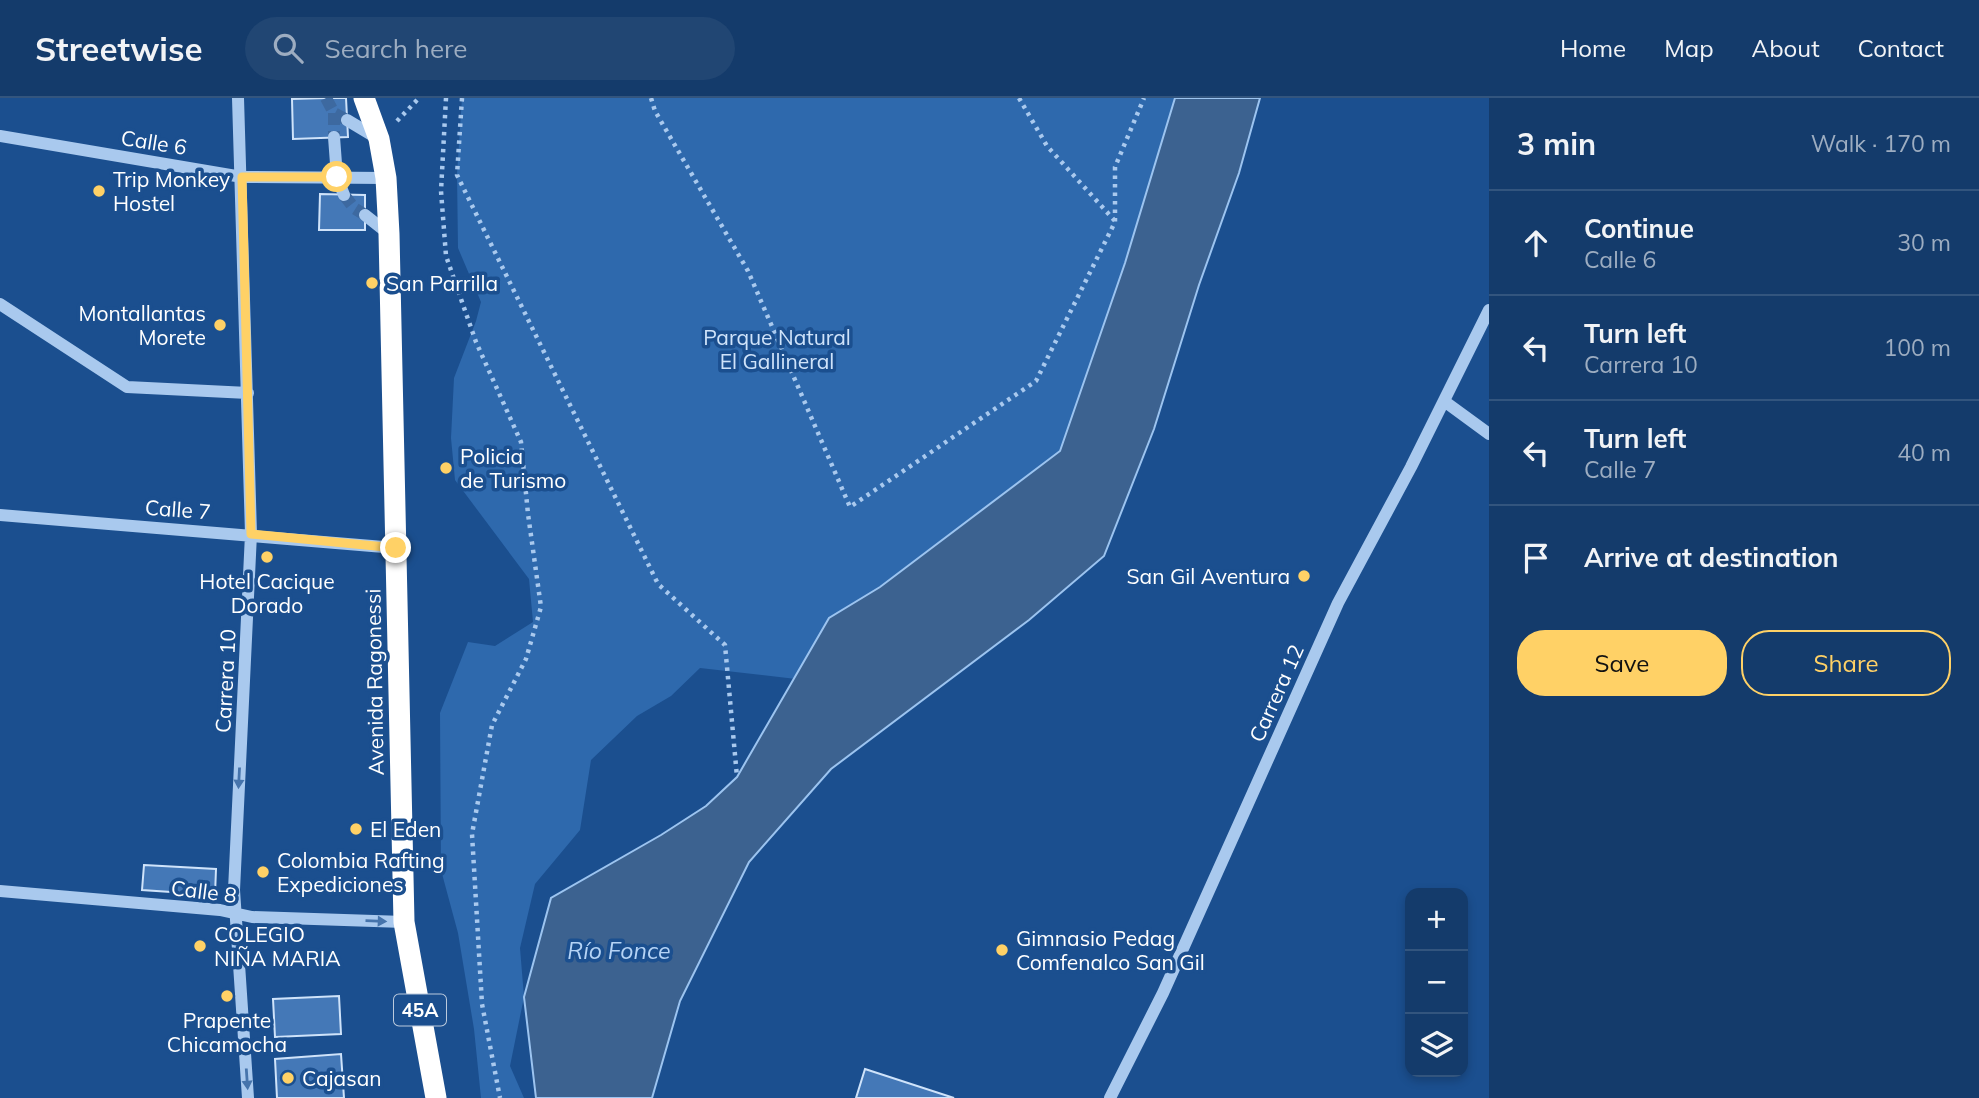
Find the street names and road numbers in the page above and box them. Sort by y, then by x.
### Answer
street label: Calle 6 [119,124,189,160]
street label: Calle 7 [144,494,212,524]
street label: Avenida Ragonessi [359,588,389,776]
street label: Carrera 10 [209,628,241,734]
street label: Carrera 12 [1243,640,1309,746]
street label: Calle 8 [170,874,238,908]
road number: 45A [394,994,446,1026]

